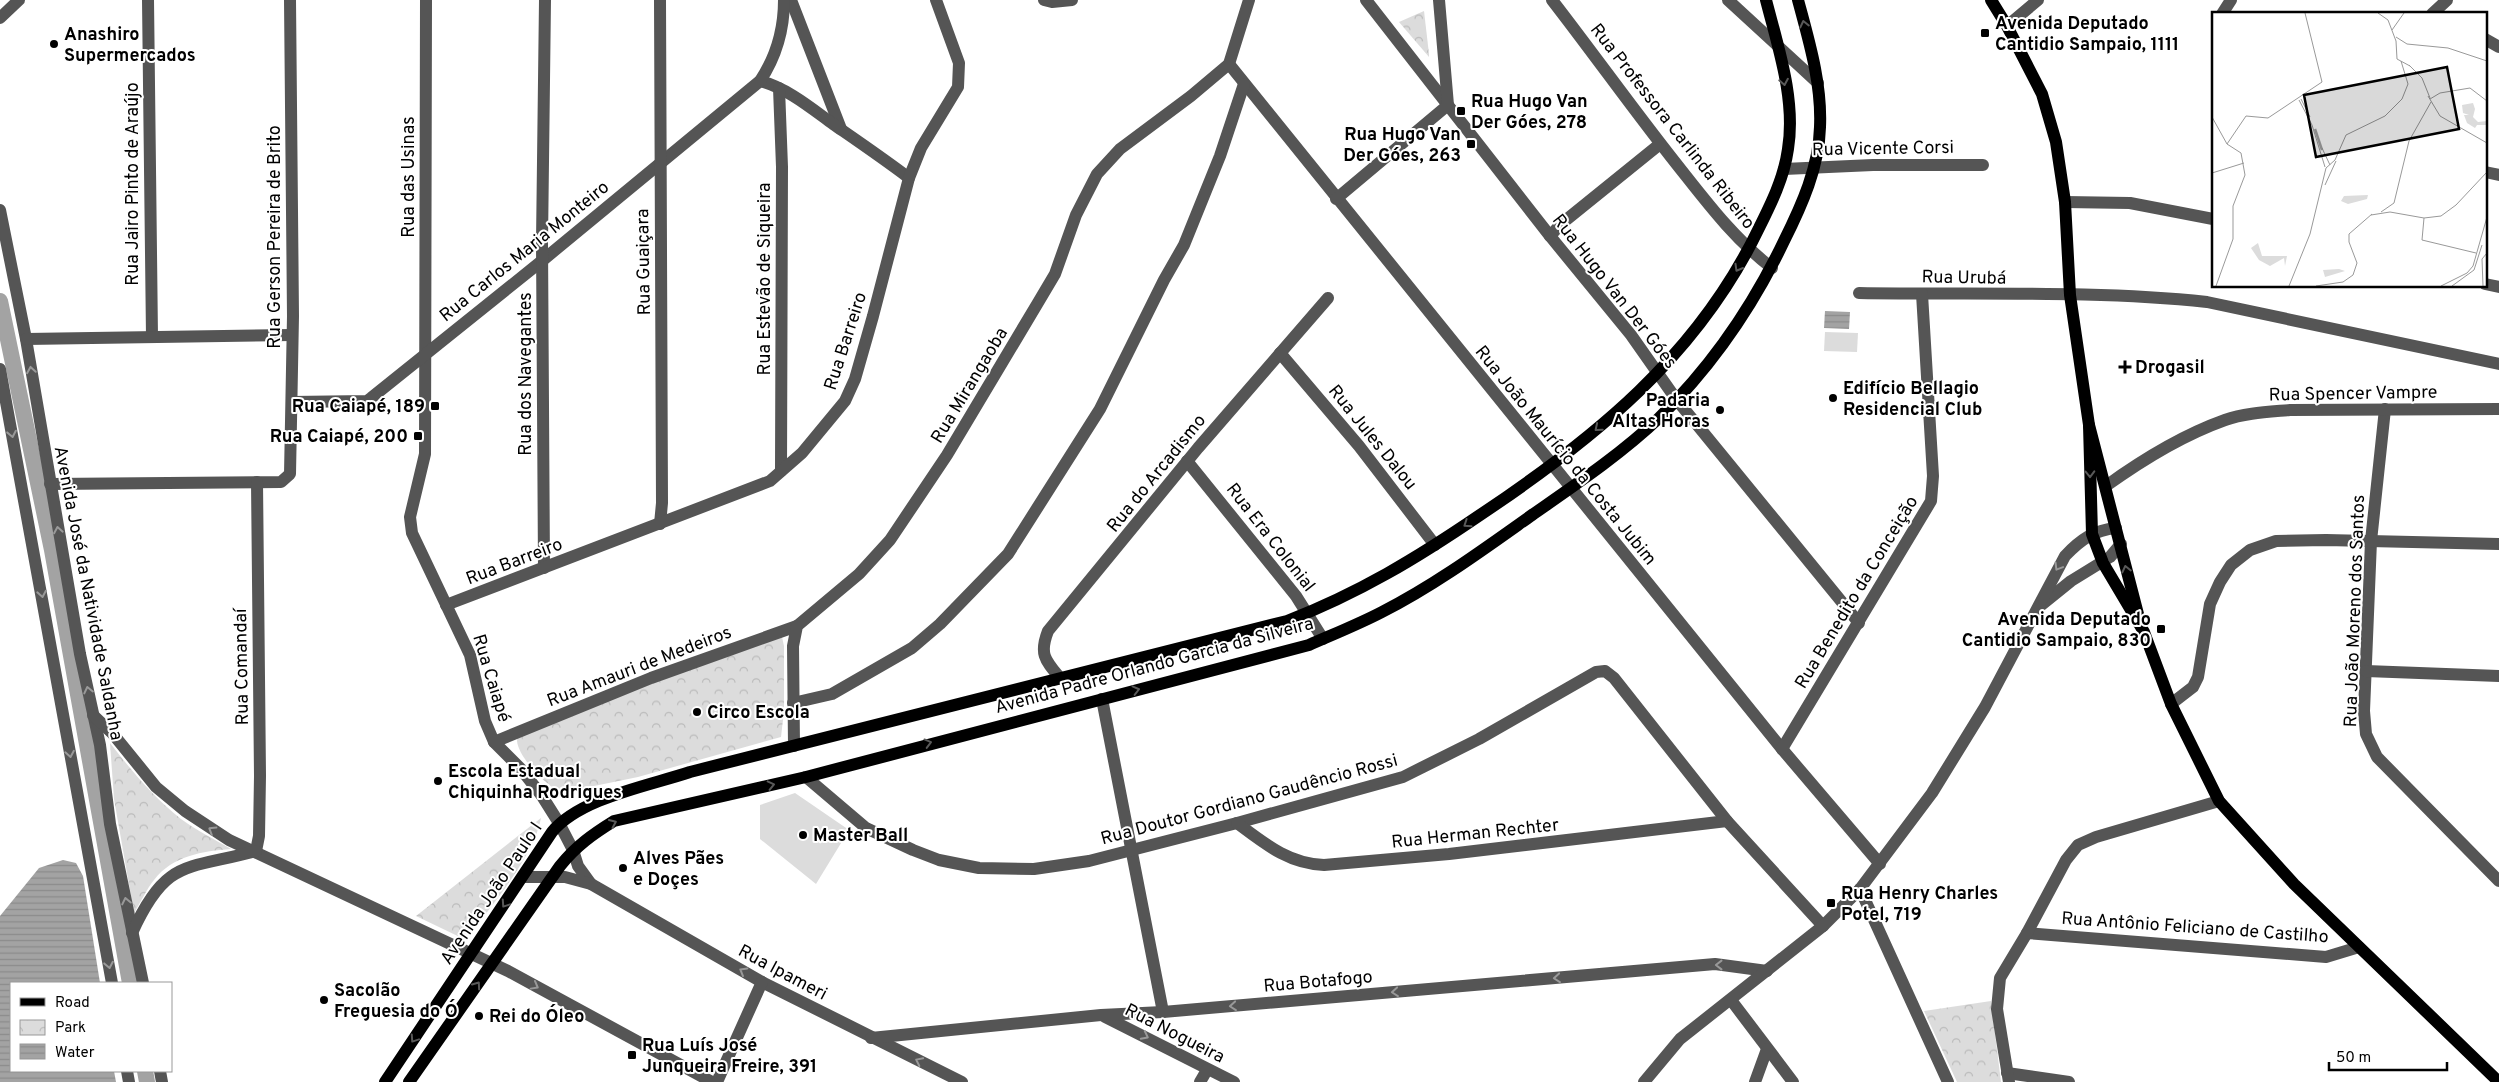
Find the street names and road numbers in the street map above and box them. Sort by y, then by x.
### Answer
street label: Rua Professora Carlinda Ribeiro [1584,19,1759,234]
street label: Rua Jairo Pinto de Araújo [122,82,145,286]
street label: Rua das Usinas [398,116,421,238]
street label: Rua Gerson Pereira de Brito [264,125,287,349]
street label: Rua Vicente Corsi [1812,137,1954,162]
street label: Rua Carlos Maria Monteiro [435,177,614,328]
street label: Rua Estevão de Siqueira [754,183,777,375]
street label: Rua Guaiçara [632,208,657,316]
street label: Rua Hugo Van Der Góes [1546,210,1681,374]
street label: Rua Urubá [1921,266,2006,291]
street label: Rua Barreiro [820,290,873,393]
street label: Rua dos Navegantes [515,292,538,456]
street label: Rua Mirangaoba [927,324,1014,448]
street label: Rua João Maurício da Costa Jubim [1469,341,1661,571]
street label: Rua Jules Dalou [1322,381,1421,495]
street label: Rua Spencer Vampre [2269,382,2438,407]
street label: Rua do Arcadismo [1102,410,1212,538]
street label: Avenida José da Natividade Saldanha [48,444,127,742]
street label: Rua Era Colonial [1220,479,1320,597]
street label: Rua Benedito da Conceição [1790,492,1924,693]
street label: Rua João Moreno dos Santos [2340,494,2371,728]
street label: Rua Barreiro [463,533,566,591]
street label: Rua Comandaí [230,607,255,726]
street label: Avenida Padre Orlando Garcia da Silveira [993,613,1316,720]
street label: Rua Amauri de Medeiros [544,622,735,713]
street label: Rua Caiapé [466,631,515,725]
street label: Rua Doutor Gordiano Gaudêncio Rossi [1098,750,1400,851]
street label: Rua Herman Rechter [1390,814,1560,855]
street label: Avenida João Paulo I [436,818,549,970]
street label: Rua Antônio Feliciano de Castilho [2060,908,2329,949]
street label: Rua Ipameri [734,940,831,1006]
street label: Rua Botafogo [1263,966,1374,999]
street label: Rua Nogueira [1120,999,1228,1069]

